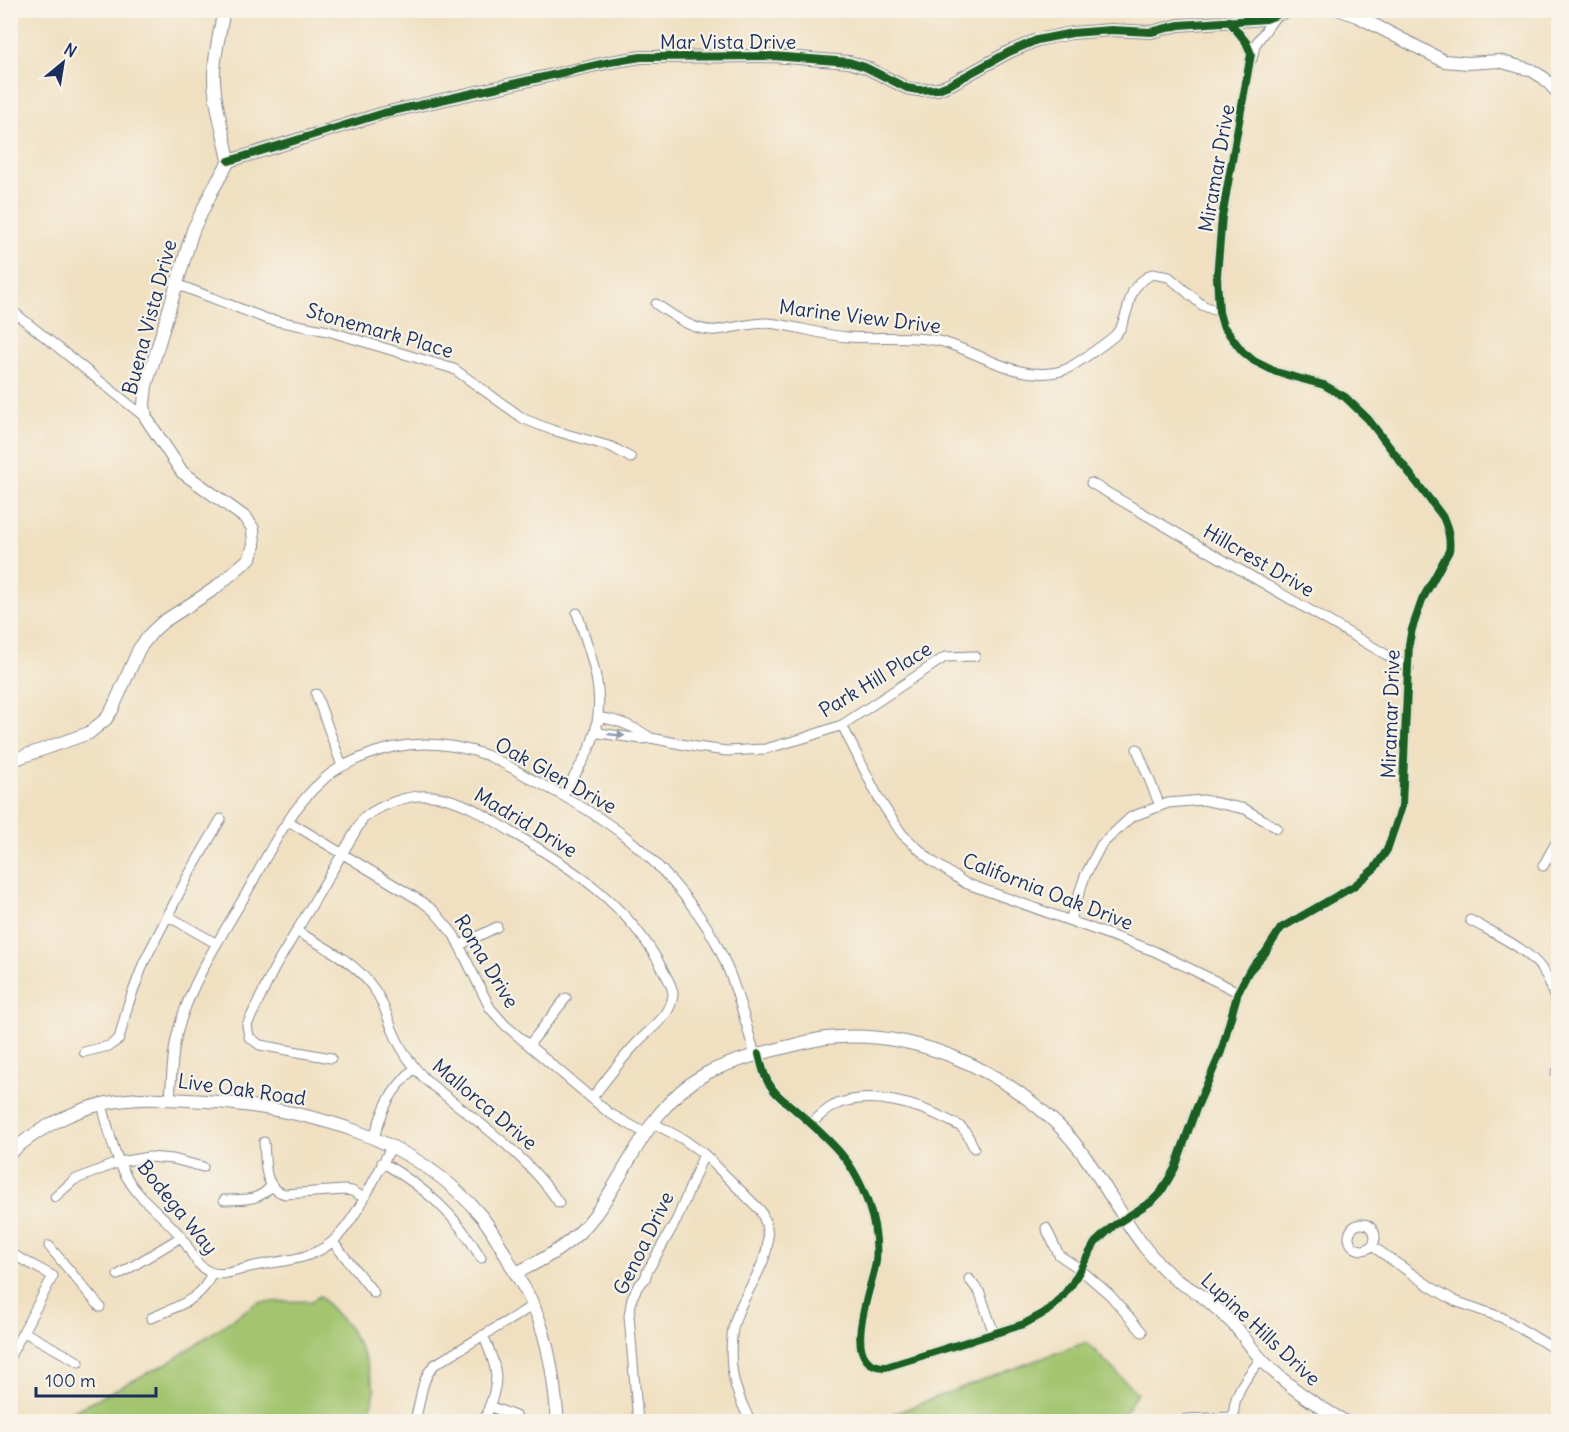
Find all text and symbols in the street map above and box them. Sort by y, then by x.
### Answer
street label: Mar Vista Drive [660,29,796,54]
north arrow [33,33,93,93]
text: N [61,39,80,61]
street label: Miramar Drive [1192,102,1240,234]
street label: Buena Vista Drive [116,237,182,397]
street label: Marine View Drive [778,294,942,338]
street label: Stonemark Place [304,297,456,363]
street label: Hillcrest Drive [1199,518,1319,602]
street label: Park Hill Place [814,636,936,722]
street label: Miramar Drive [1375,649,1405,779]
one-way arrow [607,730,626,740]
street label: Oak Glen Drive [491,731,621,819]
street label: Madrid Drive [470,782,582,862]
street label: California Oak Drive [959,847,1137,935]
street label: Roma Drive [449,910,525,1012]
street label: Mallorca Drive [427,1053,543,1155]
street label: Live Oak Road [176,1068,308,1110]
street label: Bodega Way [132,1155,224,1259]
street label: Genoa Drive [607,1187,679,1299]
street label: Lupine Hills Drive [1196,1267,1326,1391]
scale bar [36,1360,156,1398]
text: 100 m [45,1369,96,1392]

